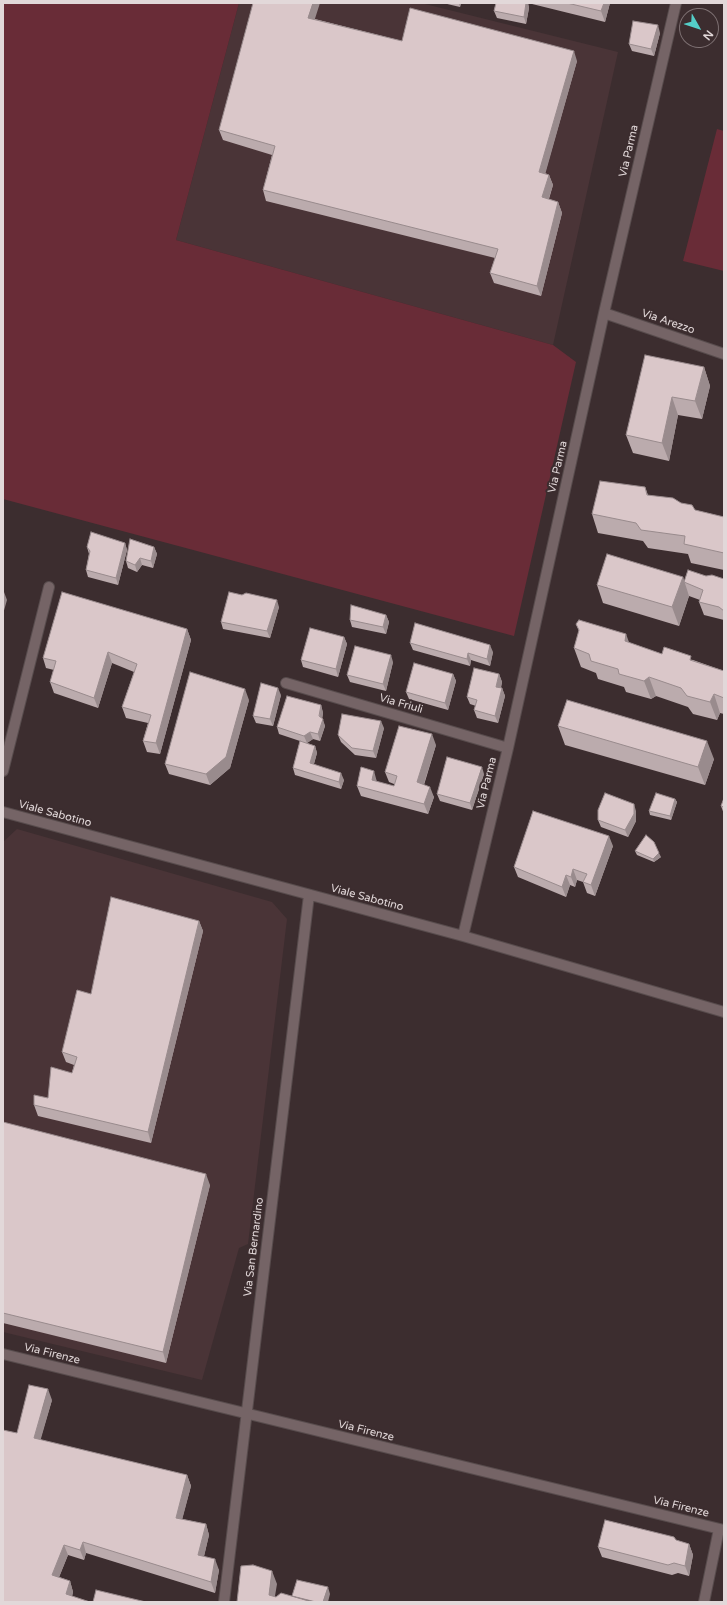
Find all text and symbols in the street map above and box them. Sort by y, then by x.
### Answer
north arrow [679,8,719,48]
text: N [700,28,716,43]
street label: Via Parma [617,124,641,178]
street label: Via Arezzo [640,307,696,337]
street label: Via Parma [546,440,570,494]
street label: Via Friuli [378,691,424,717]
street label: Via Parma [474,756,500,810]
street label: Viale Sabotino [17,798,93,830]
street label: Viale Sabotino [329,882,405,914]
street label: Via San Bernardino [241,1197,267,1297]
street label: Via Firenze [23,1341,81,1367]
street label: Via Firenze [337,1418,395,1444]
street label: Via Firenze [652,1494,710,1520]

